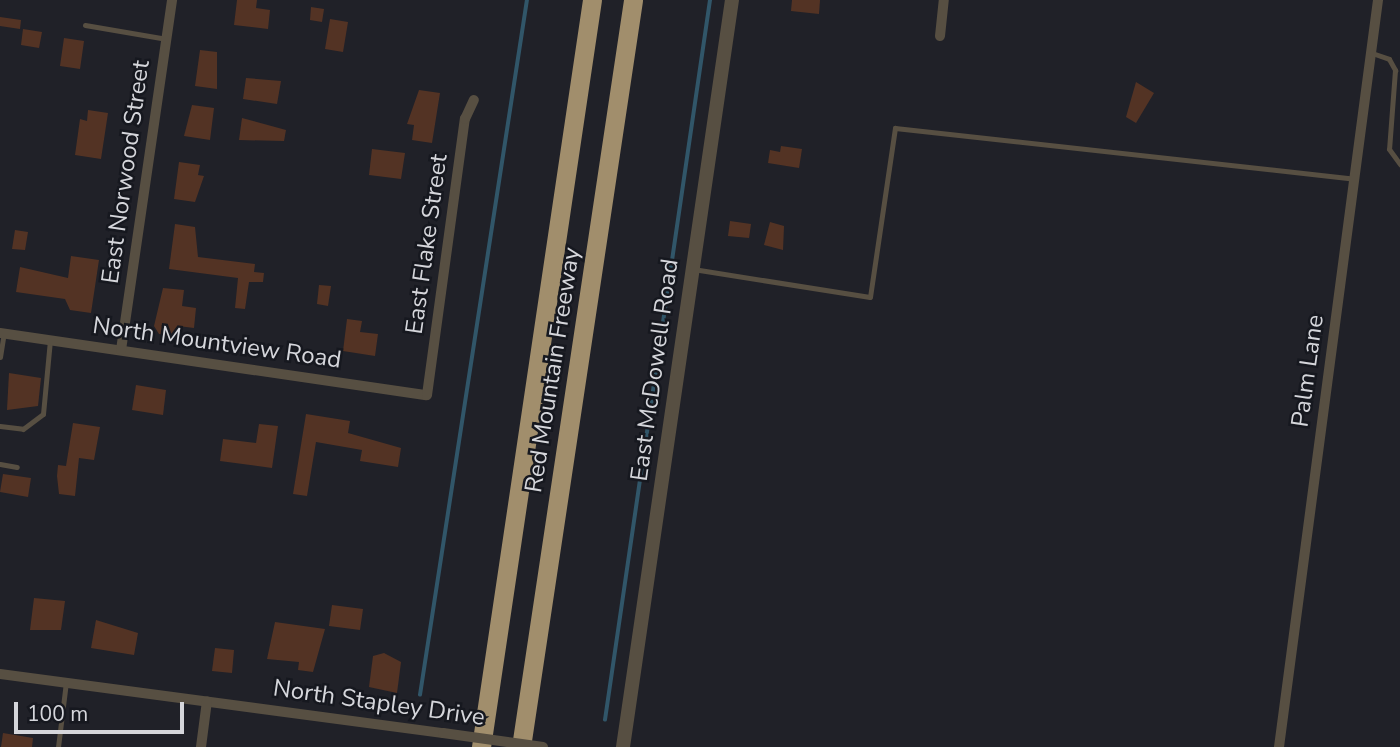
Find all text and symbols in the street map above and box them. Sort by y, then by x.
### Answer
street label: East Norwood Street [96,58,156,286]
street label: East Flake Street [400,152,454,336]
street label: Red Mountain Freeway [519,245,587,495]
street label: East McDowell Road [625,257,685,483]
street label: North Mountview Road [91,311,343,375]
street label: Palm Lane [1286,313,1330,429]
street label: North Stapley Drive [271,674,487,732]
scale bar [18,688,187,732]
text: 100 m [27,700,88,728]

